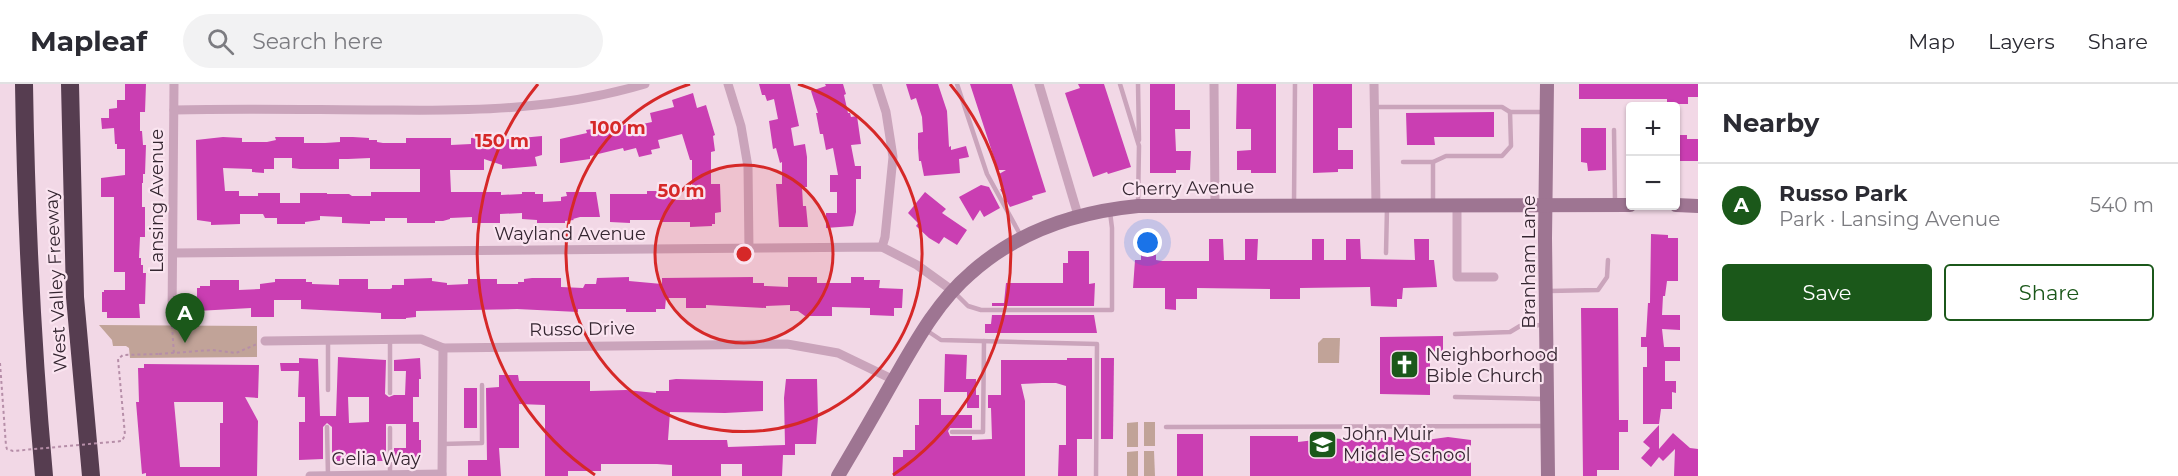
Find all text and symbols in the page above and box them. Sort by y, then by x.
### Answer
search box [183,14,603,68]
text: Mapleaf [30,24,147,58]
icon: search [204,25,237,58]
text: Search here [252,28,383,55]
text: Map [1908,29,1955,54]
text: Layers [1988,29,2055,54]
text: Share [2088,29,2148,54]
map controls [1626,102,1680,210]
button: + [1626,102,1680,156]
text: Nearby [1722,107,1819,139]
text: 100 m [590,117,646,139]
street label: Lansing Avenue [146,129,168,273]
text: 150 m [475,130,529,152]
button: − [1626,156,1680,210]
street label: Cherry Avenue [1122,176,1254,200]
text: 50 m [658,180,704,202]
text: Russo Park [1779,180,1907,207]
street label: West Valley Freeway [40,189,72,373]
text: A [1734,193,1749,217]
text: 540 m [2090,193,2154,217]
street label: Branham Lane [1518,195,1540,329]
text: Park · Lansing Avenue [1779,207,2000,231]
street label: Wayland Avenue [494,223,646,245]
your location [1133,228,1162,257]
centre of rings [734,244,754,264]
button: Save [1722,264,1932,321]
button: Share [1944,264,2154,321]
pin: A [166,294,204,343]
street label: Russo Drive [529,317,635,341]
place label: Neighborhood Bible Church [1426,344,1558,387]
church icon: Neighborhood Bible Church [1389,349,1421,381]
place label: John Muir Middle School [1342,423,1471,466]
school or university icon: John Muir Middle School [1306,428,1338,460]
street label: Gelia Way [332,448,421,470]

